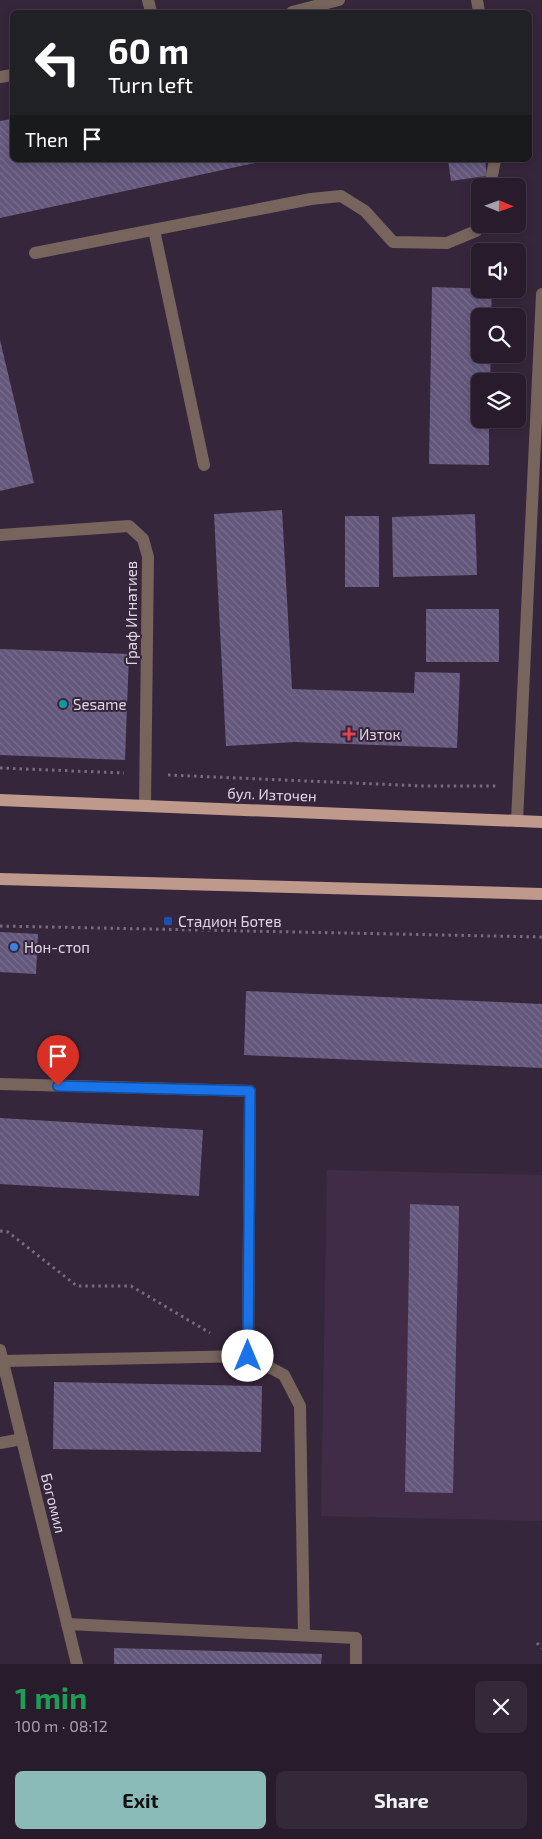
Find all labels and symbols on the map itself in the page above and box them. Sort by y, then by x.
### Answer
north arrow [471,178,526,232]
street label: Граф Игнатиев [122,561,140,665]
place label: Sesame [73,695,127,713]
marker: Sesame [57,698,69,710]
place label: Изток [359,725,401,743]
marker: Изток [343,728,355,740]
street label: бул. Източен [227,783,317,806]
place label: Стадион Ботев [178,912,282,930]
marker: Стадион Ботев [162,915,174,927]
place label: Нон-стоп [24,938,90,956]
marker: Нон-стоп [8,941,20,953]
pin [37,1035,79,1086]
position arrow [221,1329,273,1381]
street label: Богомил [38,1471,70,1535]

